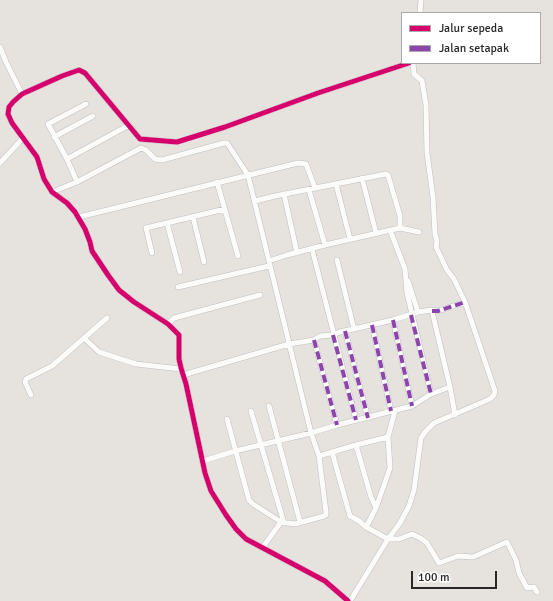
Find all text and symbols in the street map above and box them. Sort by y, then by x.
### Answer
legend [401,12,541,64]
text: Jalur sepeda [439,21,503,36]
text: Jalan setapak [439,41,509,56]
scale bar [413,563,499,589]
text: 100 m [418,570,450,585]

